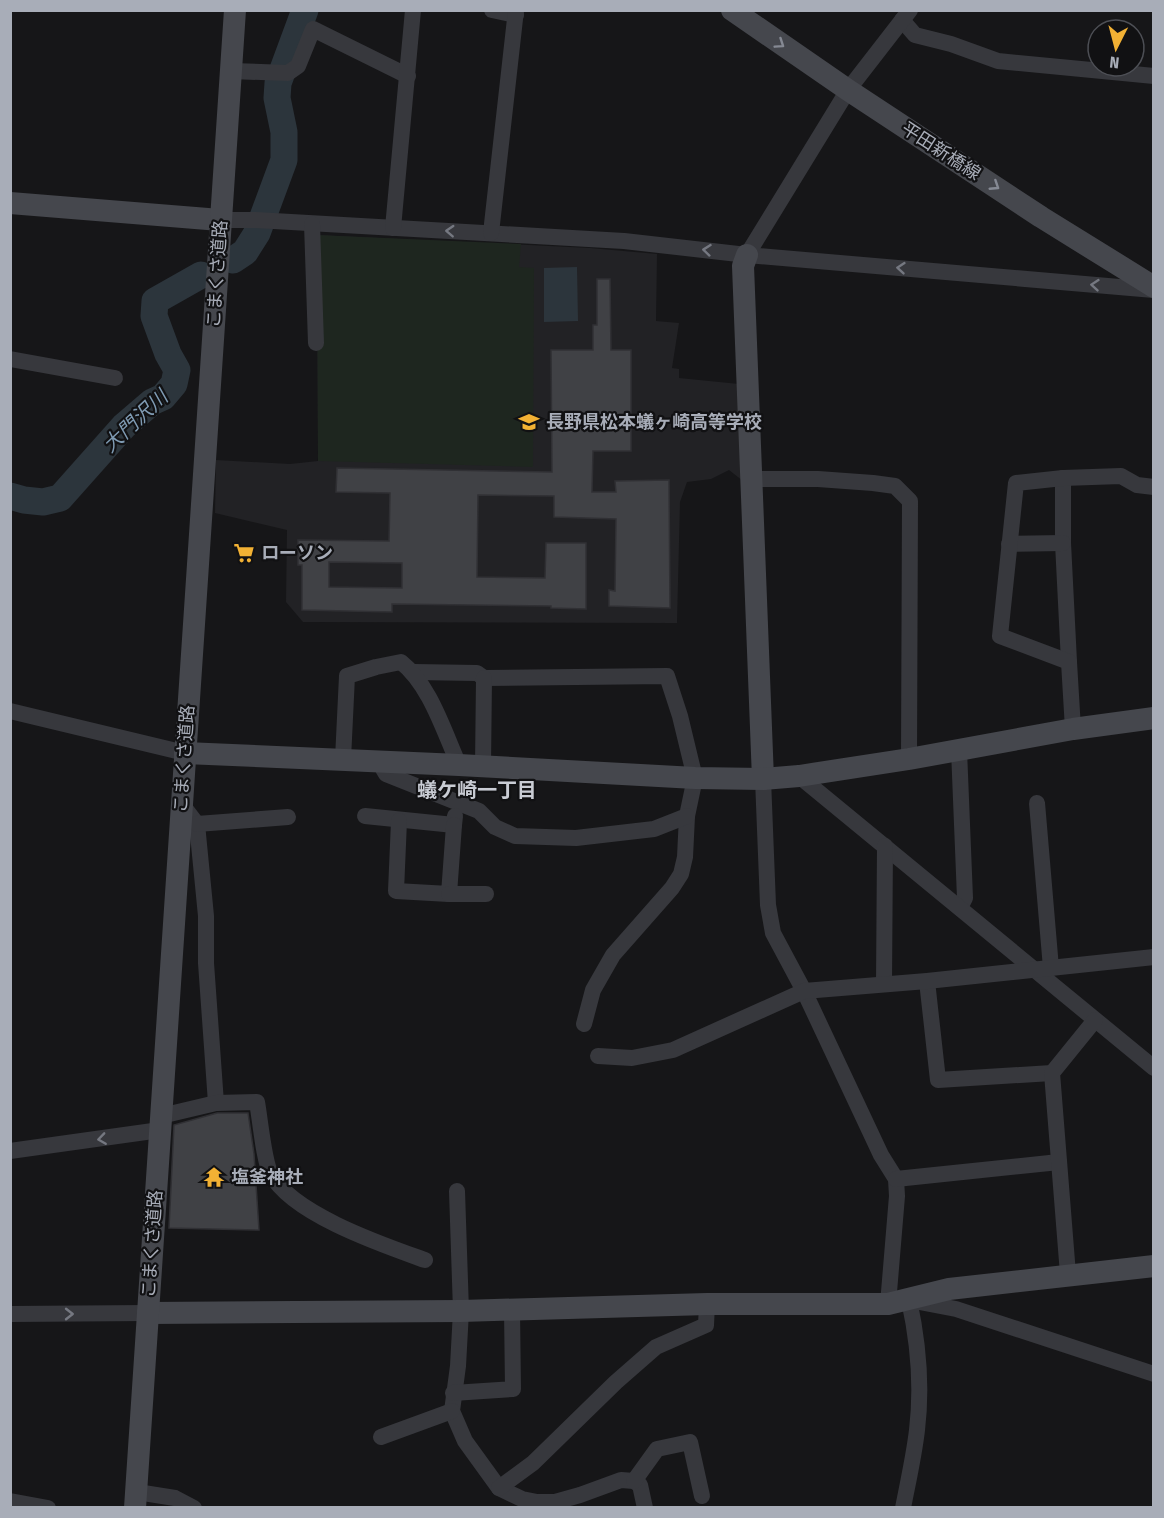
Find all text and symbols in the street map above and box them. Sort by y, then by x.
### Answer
north arrow [1086,18,1146,78]
one-way arrow [773,37,784,48]
text: N [1109,52,1120,72]
street label: 平田新橋線 [897,117,985,185]
one-way arrow [989,179,1000,190]
street label: こまくさ道路 [202,219,232,329]
one-way arrow [445,224,454,237]
one-way arrow [702,244,711,257]
one-way arrow [896,262,906,275]
one-way arrow [1091,279,1100,292]
water label: 大門沢川 [98,384,174,457]
school or university icon: 長野県松本蟻ヶ崎高等学校 [517,410,541,434]
place label: 長野県松本蟻ヶ崎高等学校 [546,411,762,433]
supermarket icon: ローソン [232,541,256,565]
place label: ローソン [261,542,333,564]
street label: こまくさ道路 [169,704,199,814]
district label: 蟻ケ崎一丁目 [417,778,537,802]
one-way arrow [98,1132,107,1144]
temple icon: 塩釜神社 [202,1165,226,1189]
place label: 塩釜神社 [231,1166,303,1188]
street label: こまくさ道路 [137,1189,167,1299]
one-way arrow [64,1308,73,1320]

